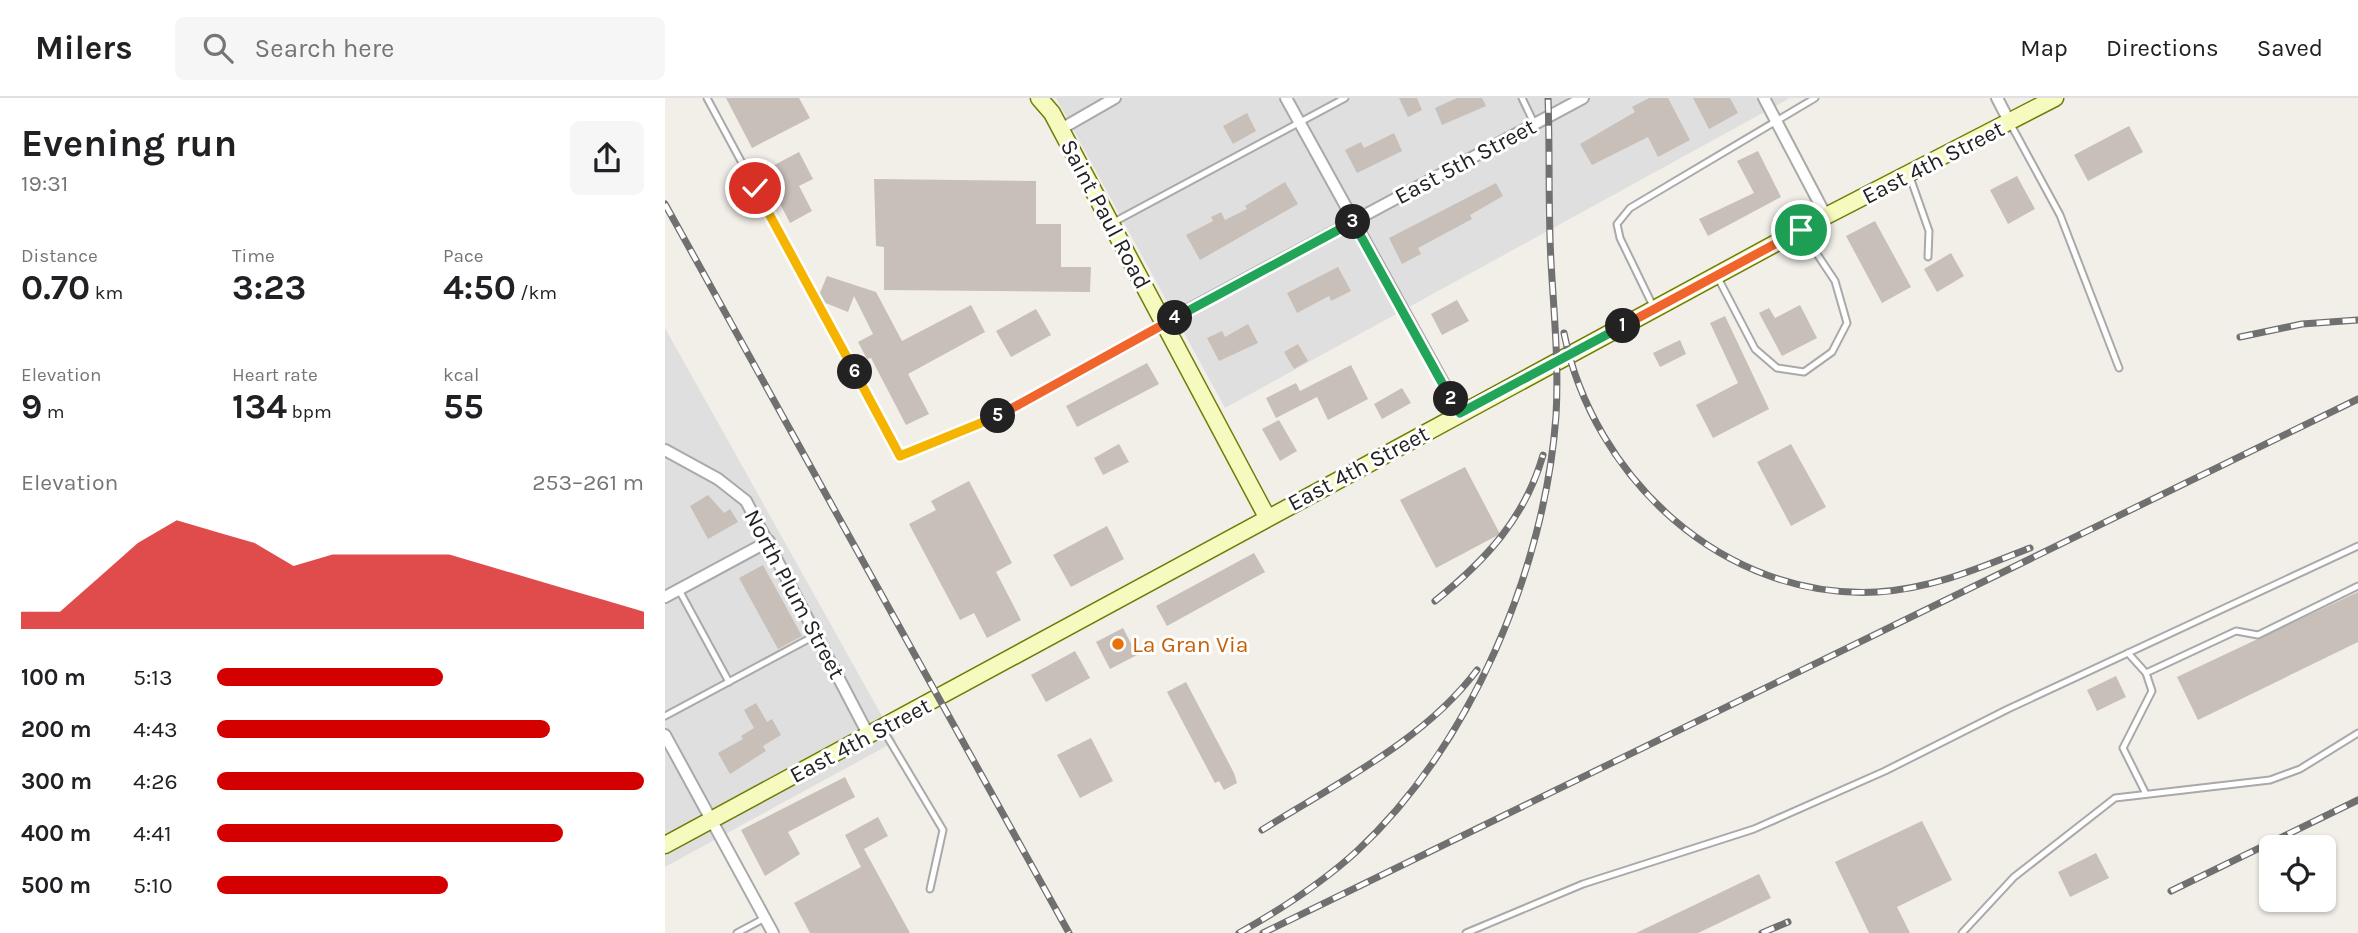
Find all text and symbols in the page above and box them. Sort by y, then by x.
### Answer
search box [175,17,665,80]
text: Milers [35,29,133,67]
icon: search [199,29,237,67]
text: Search here [255,33,394,64]
text: Map [2020,34,2068,62]
text: Directions [2106,34,2219,62]
text: Saved [2257,34,2323,62]
street label: East 5th Street [1390,113,1541,210]
street label: East 4th Street [1858,115,2009,210]
text: Evening run [21,121,237,166]
button: share [570,121,644,195]
street label: Saint Paul Road [1055,135,1156,294]
pin [725,158,785,218]
icon: check [736,169,774,207]
text: 19:31 [21,170,68,197]
pin [1771,200,1831,260]
pin: 3 [1335,204,1371,240]
text: 3 [1347,210,1358,232]
icon: arrive [1782,211,1820,249]
text: Distance [21,245,98,267]
text: Time [232,245,275,267]
text: Pace [443,245,484,267]
text: 0.70 [21,267,90,308]
text: 3:23 [232,267,306,308]
text: 4:50 [443,267,516,308]
text: km [90,282,123,304]
text: /km [516,282,557,304]
pin: 4 [1157,300,1193,336]
text: 4 [1169,306,1180,328]
pin: 1 [1605,308,1641,344]
text: 1 [1619,314,1626,336]
pin: 6 [837,354,873,390]
text: 6 [849,360,860,382]
text: Elevation [21,364,101,386]
text: Heart rate [232,364,318,386]
text: kcal [443,364,479,386]
pin: 2 [1433,382,1469,416]
text: 9 [21,386,42,427]
text: 134 [232,386,287,427]
text: 55 [443,386,484,427]
text: 2 [1445,387,1456,409]
pin: 5 [981,398,1015,434]
text: m [42,401,65,423]
text: bpm [287,401,332,423]
text: 5 [992,404,1003,426]
street label: East 4th Street [1283,420,1434,517]
text: Elevation [21,469,118,496]
text: 253–261 m [532,469,644,496]
street label: North Plum Street [739,505,851,684]
place label: La Gran Via [1132,631,1248,658]
marker: La Gran Via [1110,636,1126,652]
text: 100 m [21,664,86,691]
text: 5:13 [133,664,172,691]
street label: East 4th Street [785,692,936,789]
text: 200 m [21,716,92,743]
text: 4:43 [133,716,178,743]
text: 300 m [21,768,92,795]
text: 4:26 [133,768,178,795]
text: 400 m [21,820,91,847]
text: 4:41 [133,820,172,847]
map controls [2259,835,2336,912]
button: locate [2259,835,2336,912]
text: 500 m [21,872,91,899]
text: 5:10 [133,872,173,899]

